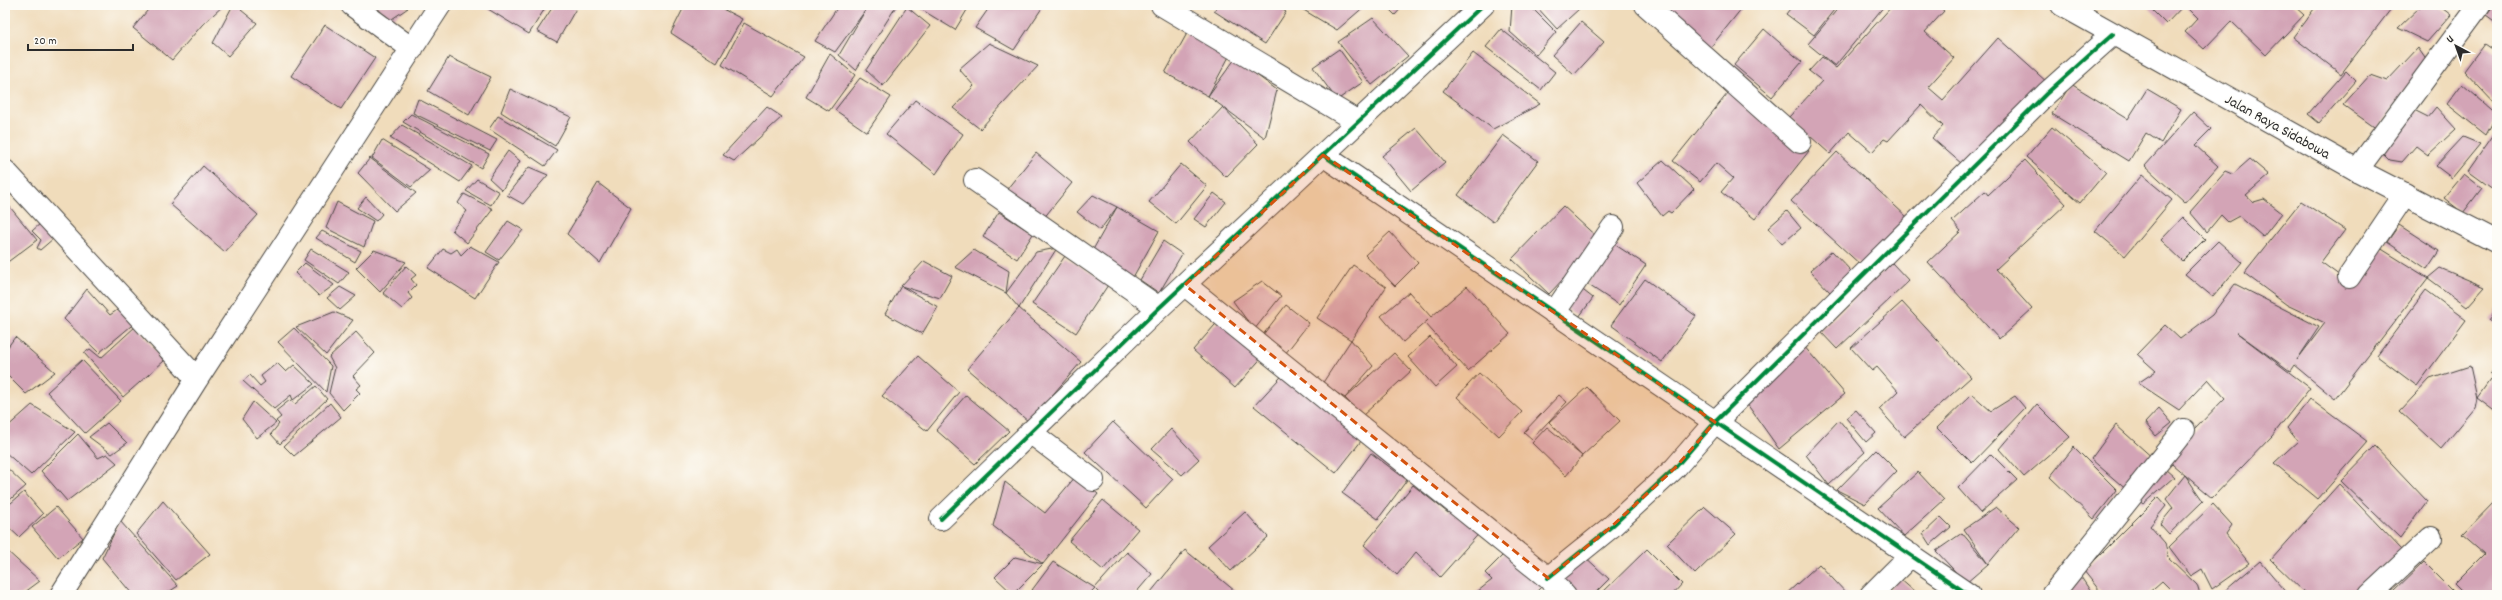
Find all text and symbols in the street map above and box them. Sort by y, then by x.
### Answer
scale bar [28,26,133,52]
north arrow [2436,26,2476,66]
text: U [2443,32,2458,48]
text: 20 m [34,33,57,50]
street label: Jalan Raya Sidabowa [2220,90,2335,166]

